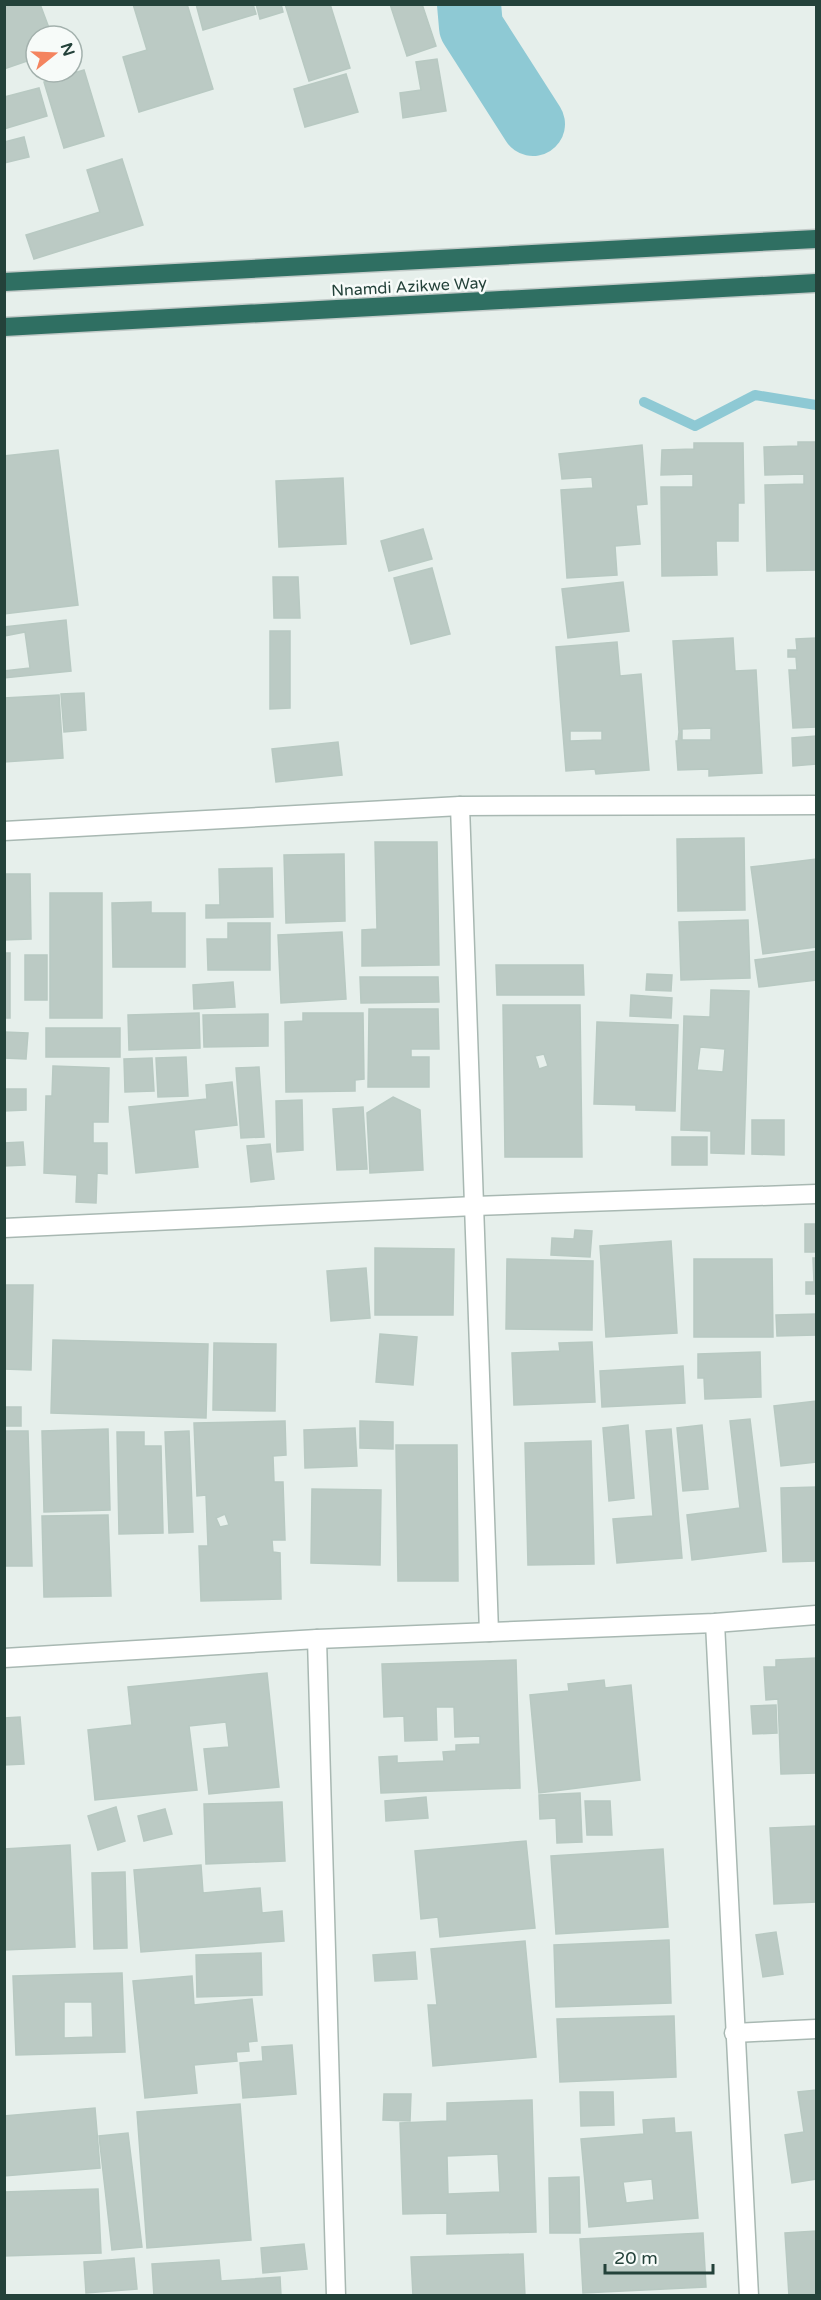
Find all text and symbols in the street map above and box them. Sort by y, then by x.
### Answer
north arrow [24,24,84,84]
text: N [56,40,79,59]
street label: Nnamdi Azikwe Way [331,273,488,301]
scale bar [605,2237,713,2275]
text: 20 m [614,2247,658,2269]

